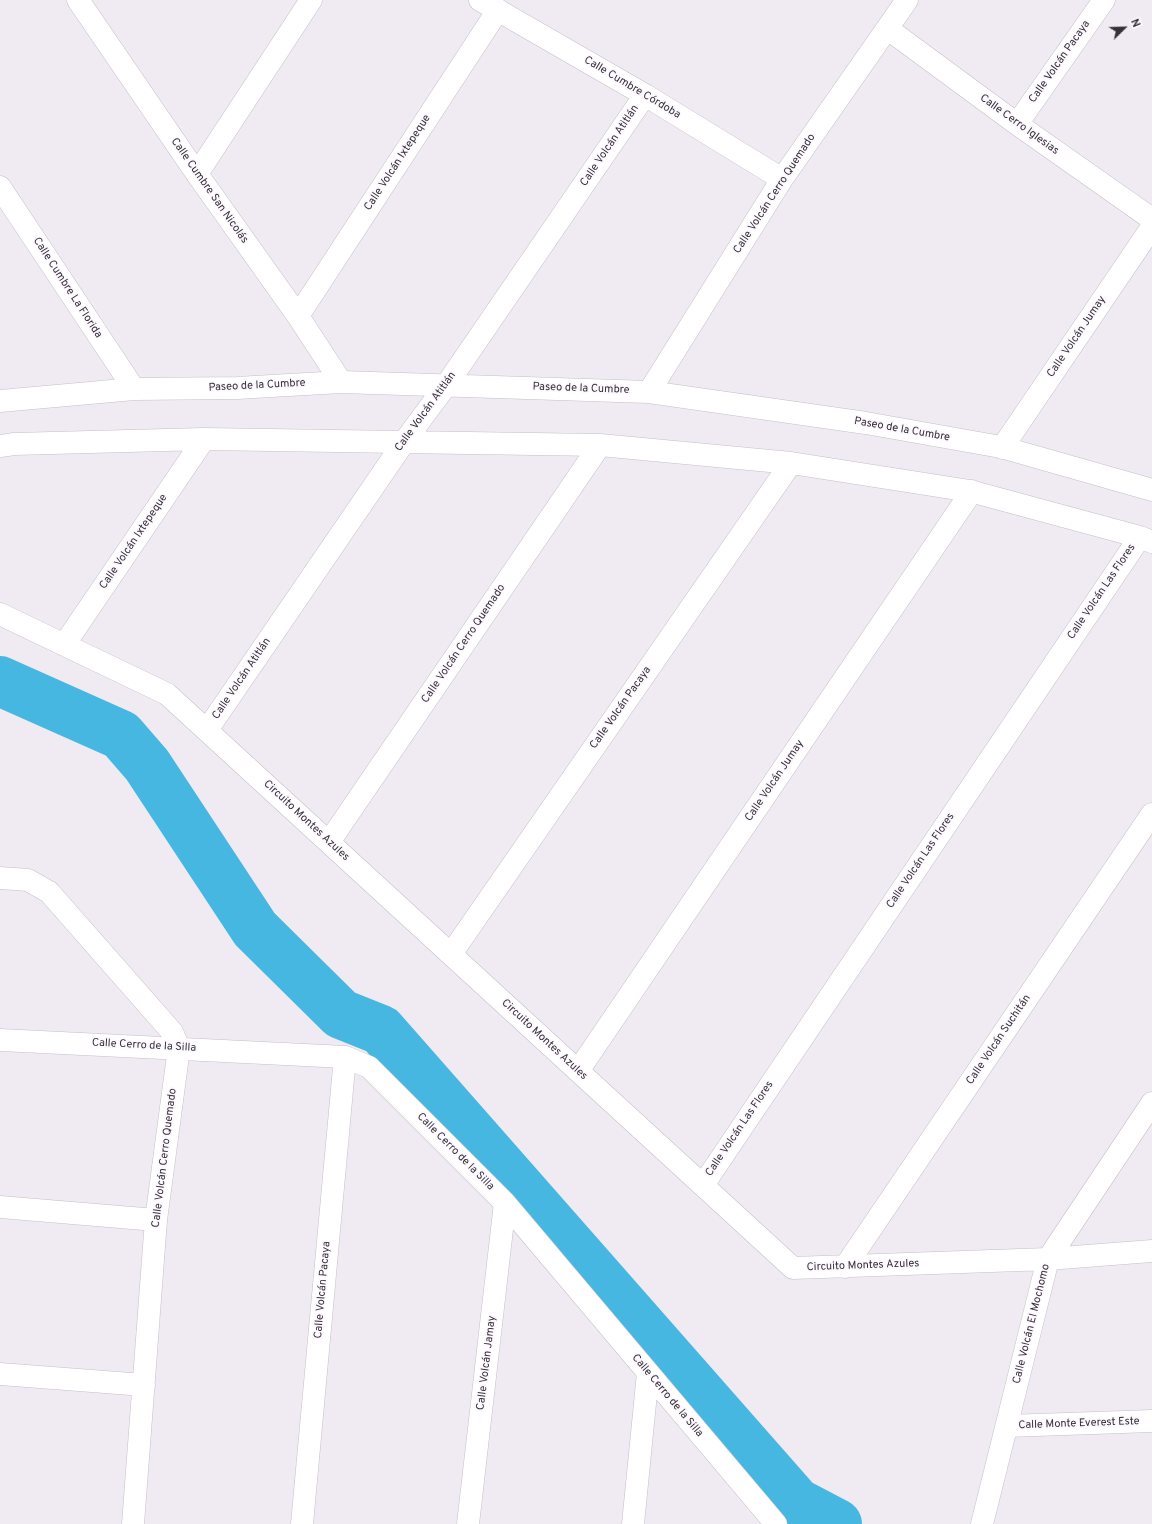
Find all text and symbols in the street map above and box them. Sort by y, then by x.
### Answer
north arrow [1104,8,1144,48]
text: N [1127,17,1143,30]
street label: Calle Volcán Pacaya [1027,18,1093,106]
street label: Calle Cumbre Córdoba [581,54,683,122]
street label: Calle Cerro Iglesias [977,92,1061,158]
street label: Calle Volcán Atitlán [578,103,642,189]
street label: Calle Volcán Ixtepeque [362,112,434,214]
street label: Calle Volcán Cerro Quemado [731,132,819,256]
street label: Calle Cumbre San Nicolás [167,136,251,246]
street label: Calle Cumbre La Florida [30,235,104,341]
street label: Calle Volcán Jumay [1045,294,1109,380]
street label: Calle Volcán Atitlán [393,370,459,454]
street label: Paseo de la Cumbre [208,377,306,395]
street label: Paseo de la Cumbre [532,381,630,397]
street label: Paseo de la Cumbre [853,415,951,445]
street label: Calle Volcán Ixtepeque [97,492,171,592]
street label: Calle Volcán Las Flores [1065,542,1139,642]
street label: Calle Volcán Cerro Quemado [419,582,509,706]
street label: Calle Volcán Atitlán [210,636,274,722]
street label: Calle Volcán Pacaya [588,664,654,752]
street label: Calle Volcán Jumay [743,738,807,824]
street label: Circuito Montes Azules [260,778,352,864]
street label: Calle Volcán Las Flores [884,811,958,911]
street label: Calle Volcán Suchitán [964,992,1034,1088]
street label: Circuito Montes Azules [498,997,590,1083]
street label: Calle Cerro de la Silla [92,1037,196,1055]
street label: Calle Volcán Las Flores [703,1079,777,1179]
street label: Calle Volcán Cerro Quemado [150,1088,180,1228]
street label: Calle Cerro de la Silla [413,1110,497,1194]
street label: Calle Volcán Pacaya [312,1241,334,1339]
street label: Circuito Montes Azules [806,1257,920,1275]
street label: Calle Volcán El Mochomo [1011,1263,1053,1385]
street label: Calle Volcán Jamay [475,1315,499,1411]
street label: Calle Cerro de la Silla [628,1352,706,1440]
street label: Calle Monte Everest Este [1018,1415,1140,1433]

